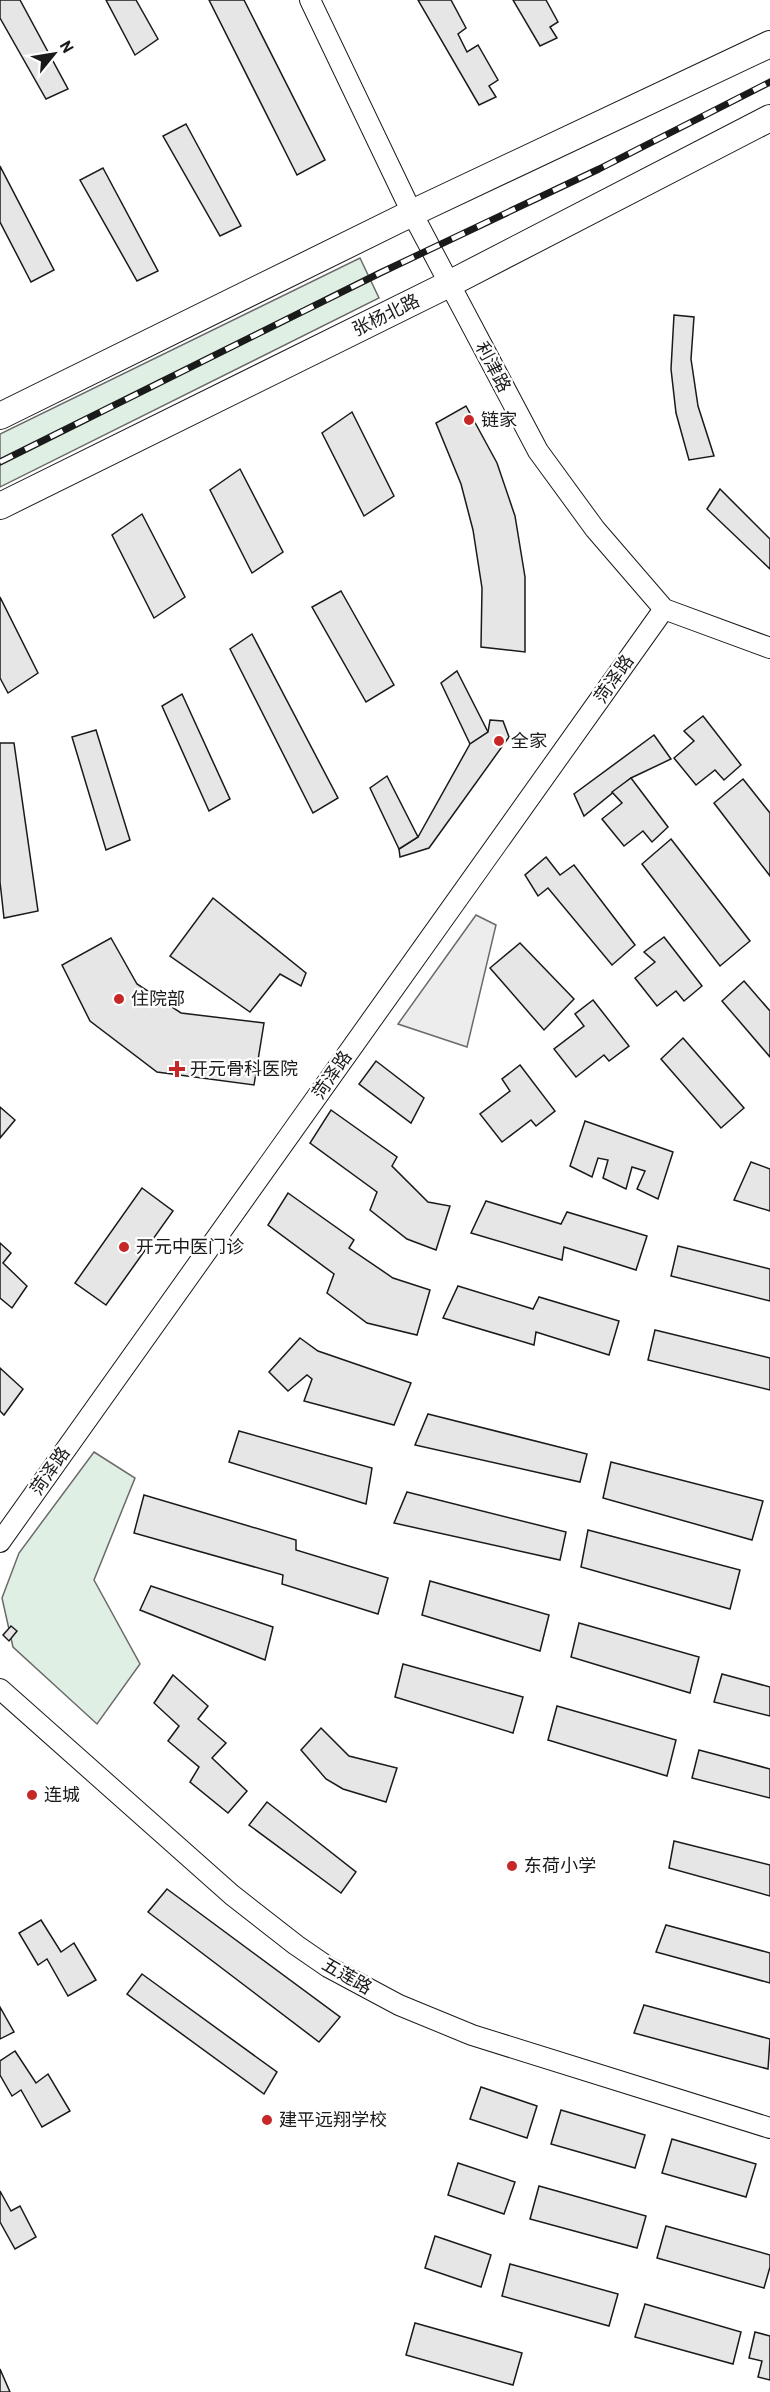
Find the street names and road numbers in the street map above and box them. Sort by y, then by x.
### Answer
street label: 张杨北路 [348,288,423,340]
street label: 利津路 [471,338,516,396]
street label: 菏泽路 [589,650,638,707]
street label: 菏泽路 [307,1046,356,1103]
street label: 菏泽路 [25,1442,74,1499]
street label: 五莲路 [319,1952,376,1998]

